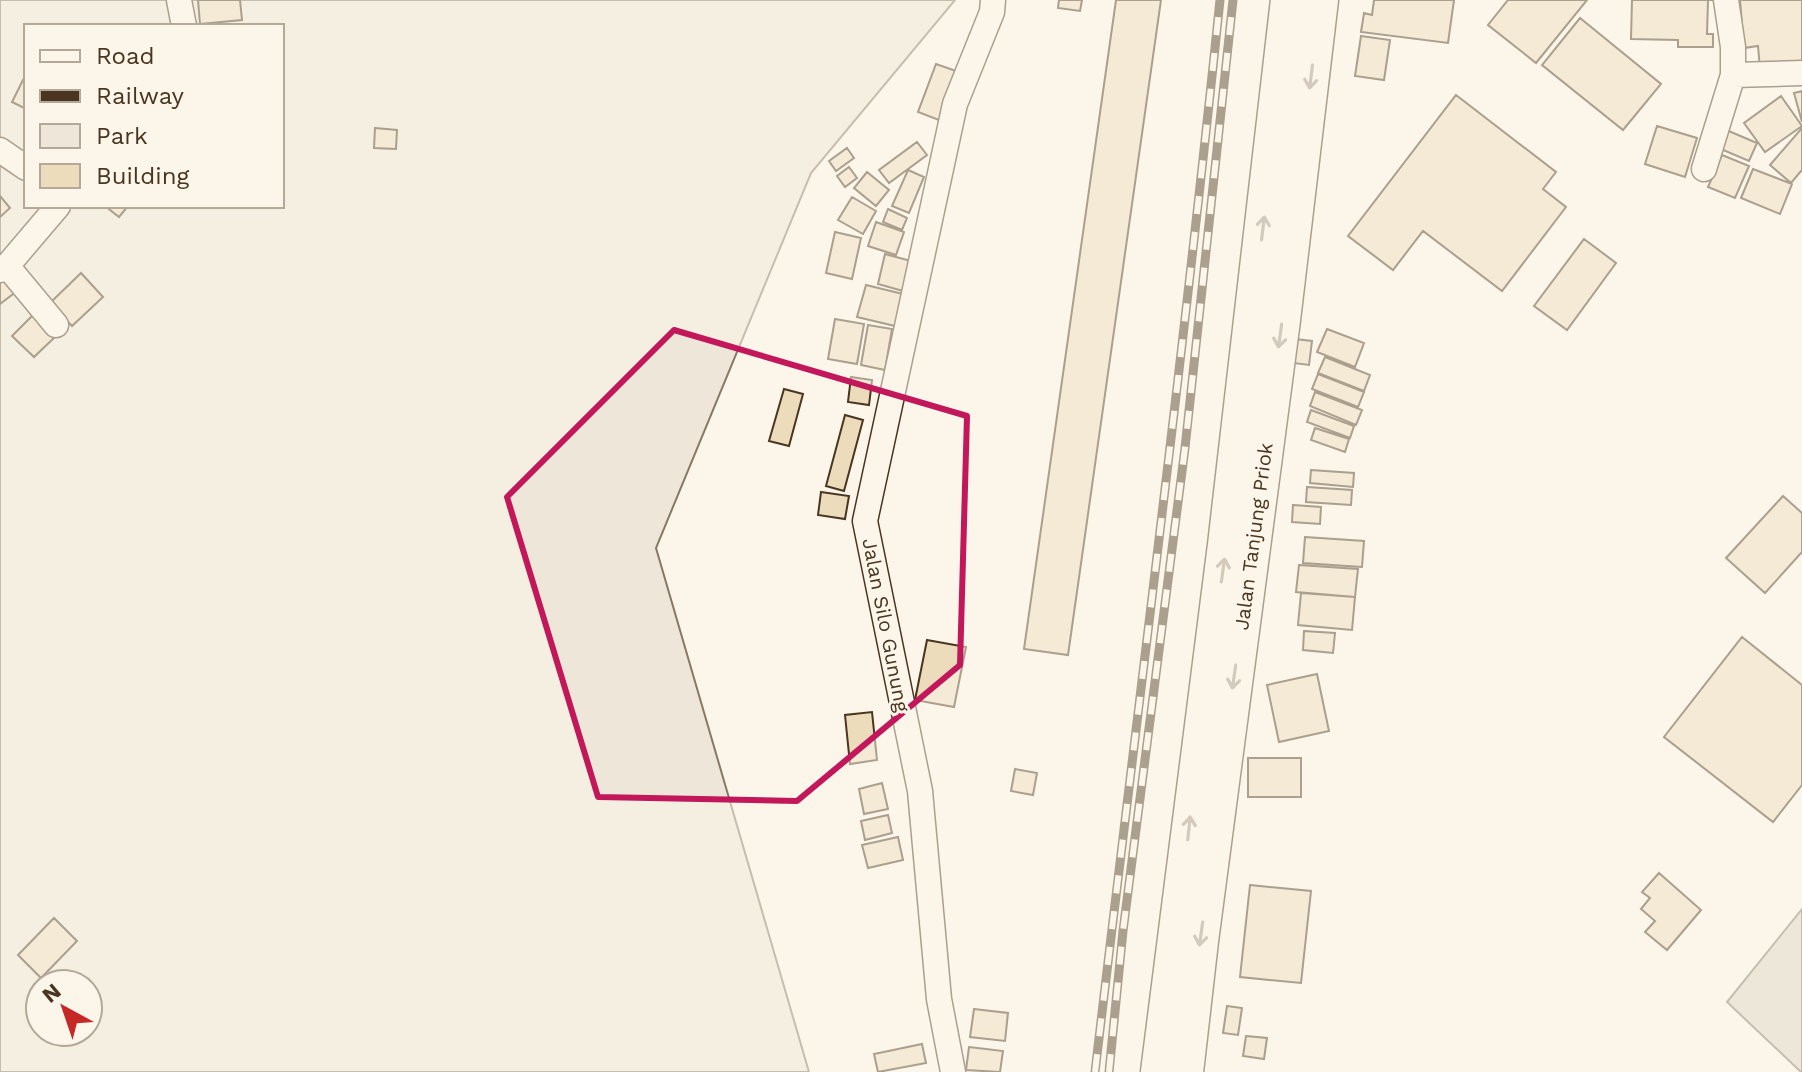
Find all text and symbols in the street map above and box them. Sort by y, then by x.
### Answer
legend [24,24,284,208]
text: Road [96,42,155,70]
one-way arrow [1303,64,1318,90]
text: Railway [96,82,185,110]
text: Park [96,122,148,150]
text: Building [96,162,189,190]
one-way arrow [1256,216,1271,242]
one-way arrow [1272,322,1287,348]
street label: Jalan Tanjung Priok [1229,441,1278,632]
street label: Jalan Silo Gunung [857,536,915,714]
one-way arrow [1216,558,1231,583]
one-way arrow [1227,663,1242,689]
one-way arrow [1182,815,1197,842]
one-way arrow [1193,921,1208,946]
north arrow [24,968,104,1048]
text: N [37,978,66,1008]

